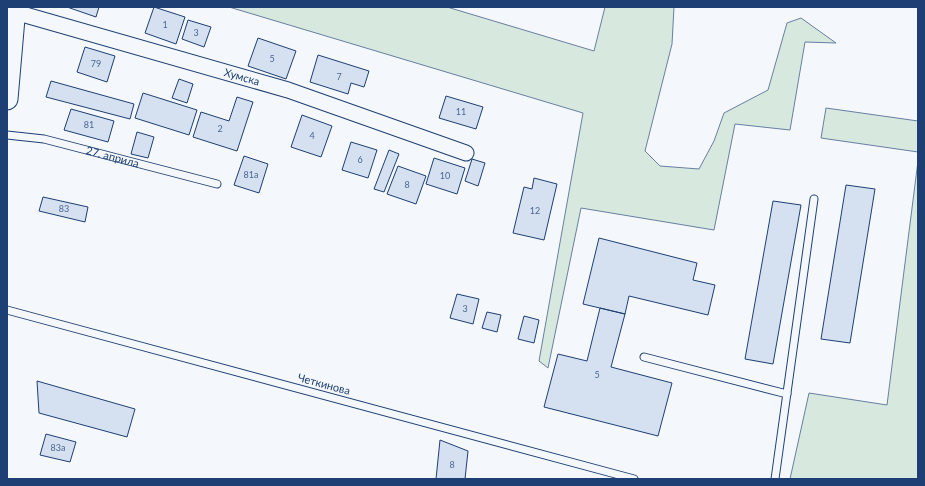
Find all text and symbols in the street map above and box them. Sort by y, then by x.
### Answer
house number: 1 [162,19,168,30]
house number: 3 [193,27,199,38]
house number: 5 [269,53,275,64]
house number: 79 [91,58,101,69]
street label: Хумска [223,65,261,88]
house number: 7 [336,71,342,82]
house number: 11 [456,106,466,117]
house number: 81 [84,119,94,130]
house number: 2 [217,123,223,134]
house number: 4 [309,130,315,141]
street label: 27. априла [85,143,141,169]
house number: 6 [357,154,363,165]
house number: 81a [244,169,258,180]
house number: 10 [440,170,450,181]
house number: 8 [404,179,410,190]
house number: 83 [59,203,69,214]
house number: 12 [530,205,540,216]
house number: 3 [462,303,468,314]
house number: 5 [594,369,600,380]
street label: Четкинова [296,370,352,397]
house number: 83a [51,442,65,453]
house number: 8 [449,459,455,470]

